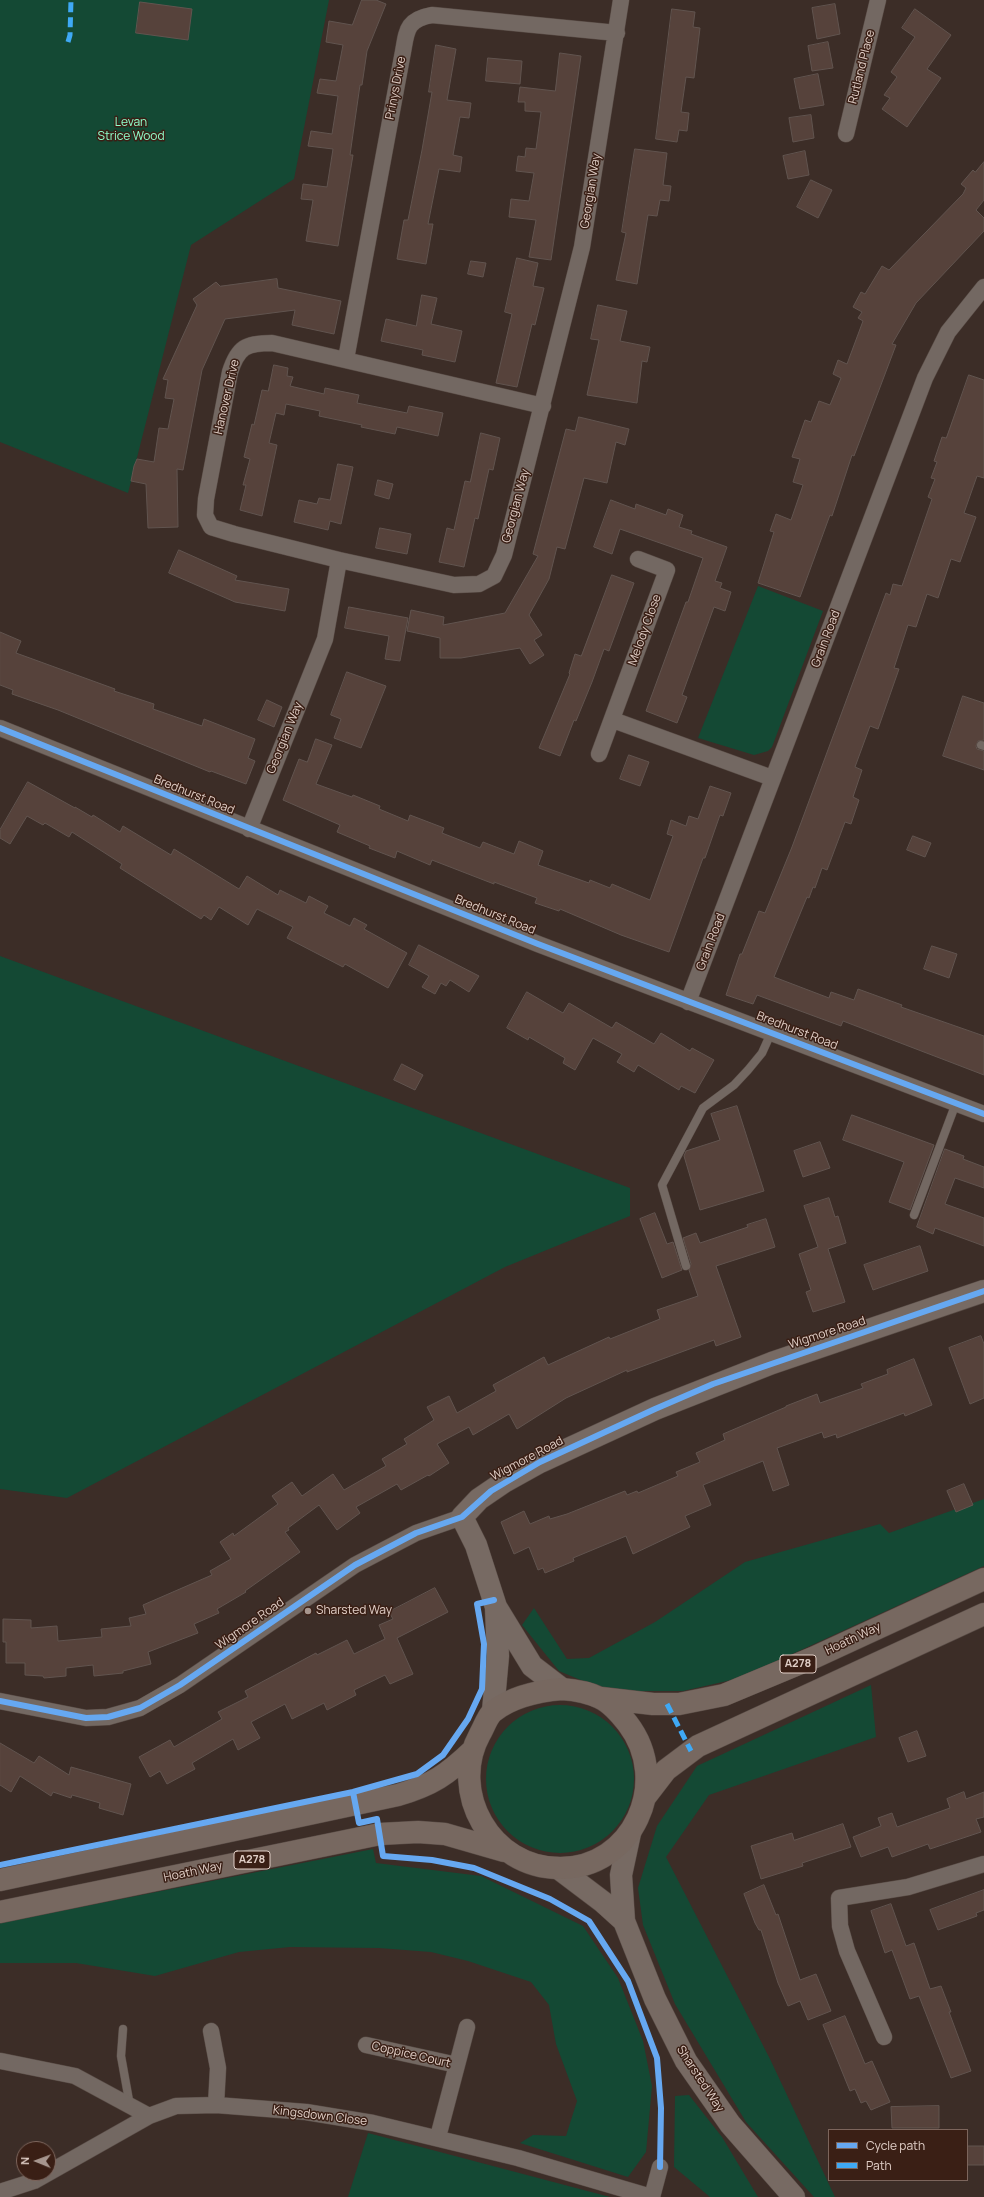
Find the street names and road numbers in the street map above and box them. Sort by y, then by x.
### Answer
street label: Rutland Place [846,29,878,105]
street label: Prinys Drive [383,55,409,121]
street label: Georgian Way [578,152,604,230]
street label: Hanover Drive [211,358,243,436]
street label: Georgian Way [499,467,533,545]
street label: Melody Close [625,592,665,668]
street label: Grain Road [809,608,843,670]
street label: Georgian Way [264,700,306,776]
street label: Bredhurst Road [151,772,237,818]
street label: Bredhurst Road [452,892,538,938]
street label: Grain Road [694,911,728,973]
street label: Bredhurst Road [754,1009,840,1053]
street label: Wigmore Road [787,1314,867,1352]
street label: Wigmore Road [488,1434,566,1484]
street label: Wigmore Road [213,1595,287,1653]
street label: Hoath Way [823,1620,883,1658]
road number: A278 [780,1655,816,1673]
road number: A278 [234,1851,270,1869]
street label: Hoath Way [162,1859,224,1885]
street label: Coppice Court [370,2039,452,2071]
street label: Sharsted Way [673,2043,727,2115]
street label: Kingsdown Close [272,2103,368,2129]

